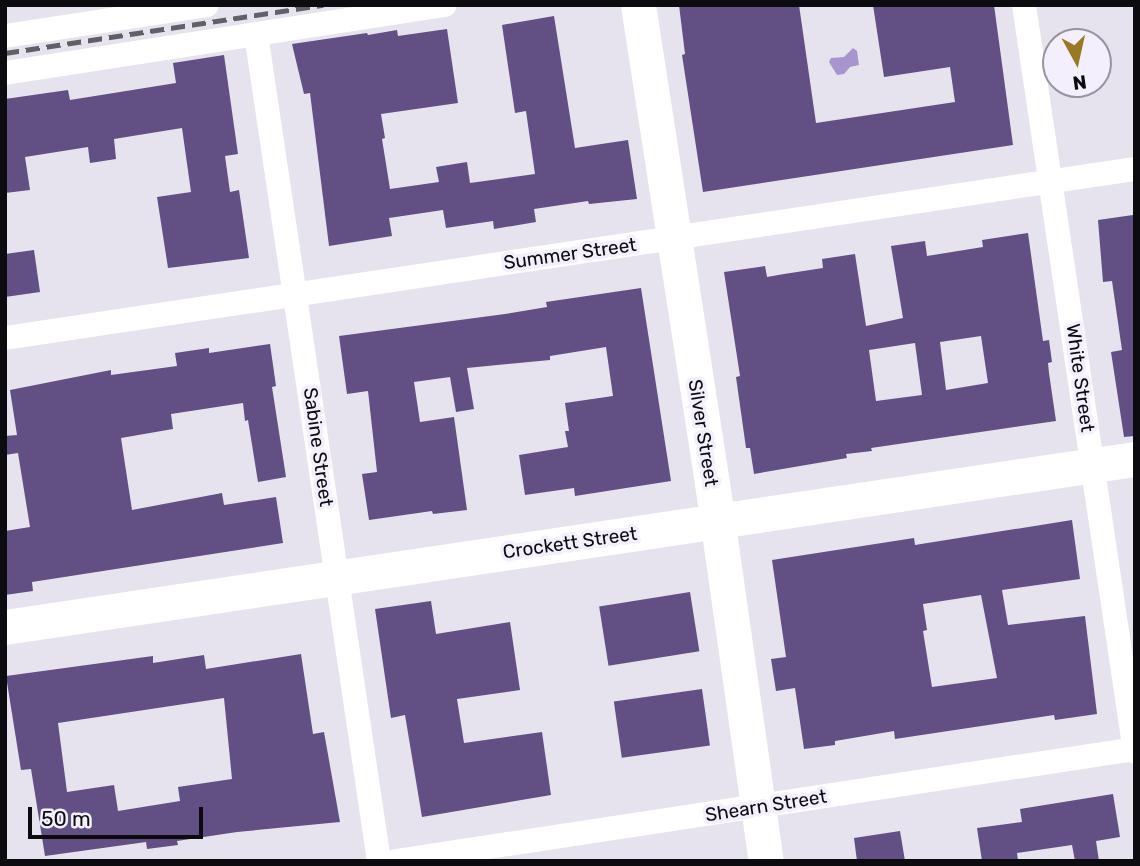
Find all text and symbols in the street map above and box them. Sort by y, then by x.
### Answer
north arrow [1042,28,1112,98]
text: N [1071,70,1088,95]
street label: Summer Street [502,233,638,275]
street label: White Street [1061,322,1099,434]
street label: Silver Street [683,378,723,488]
street label: Sabine Street [298,386,338,508]
street label: Crockett Street [501,522,639,564]
street label: Shearn Street [704,785,828,827]
scale bar [32,792,206,836]
text: 50 m [41,806,91,831]

